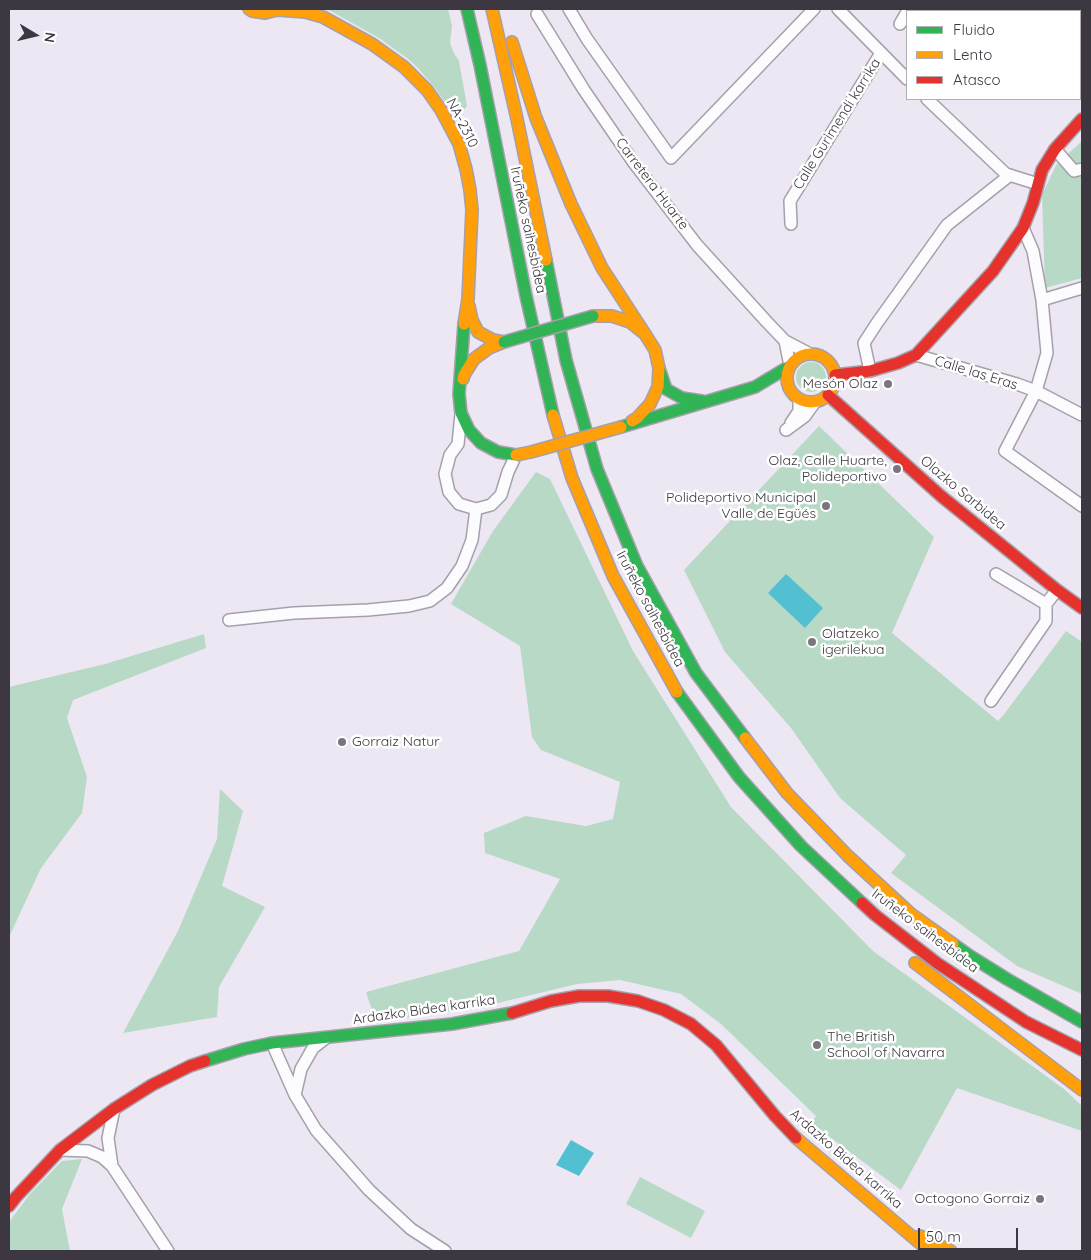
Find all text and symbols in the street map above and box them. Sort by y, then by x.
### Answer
north arrow [10,10,60,60]
legend [906,10,1081,100]
text: Fluido [953,20,995,39]
text: N [40,31,60,44]
text: Lento [953,45,992,64]
street label: Calle Gurimendi karrika [790,55,884,193]
text: Atasco [953,70,1001,89]
street label: NA-2310 [442,95,482,151]
street label: Carretera Huarte [612,135,692,233]
street label: Iruñeko saihesbidea [506,165,550,295]
street label: Calle las Eras [932,352,1020,394]
place label: Mesón Olaz [802,376,878,392]
marker: Mesón Olaz [882,378,894,390]
street label: Olazko Sarbidea [917,452,1009,534]
place label: Olaz, Calle Huarte, Polideportivo [768,453,887,486]
marker: Olaz, Calle Huarte, Polideportivo [891,463,903,475]
place label: Polideportivo Municipal Valle de Egüés [666,490,816,522]
marker: Polideportivo Municipal Valle de Egüés [820,500,832,512]
street label: Iruñeko saihesbidea [612,548,688,670]
place label: Olatzeko igerilekua [822,626,885,658]
marker: Olatzeko igerilekua [806,636,818,648]
place label: Gorraiz Natur [352,734,440,750]
marker: Gorraiz Natur [336,736,348,748]
street label: Iruñeko saihesbidea [868,885,982,977]
street label: Ardazko Bidea karrika [352,992,496,1028]
place label: The British School of Navarra [827,1029,945,1062]
marker: The British School of Navarra [811,1039,823,1051]
street label: Ardazko Bidea karrika [786,1106,906,1212]
place label: Octogono Gorraiz [915,1191,1030,1207]
marker: Octogono Gorraiz [1034,1193,1046,1205]
scale bar [921,1218,1021,1250]
text: 50 m [926,1227,961,1246]

